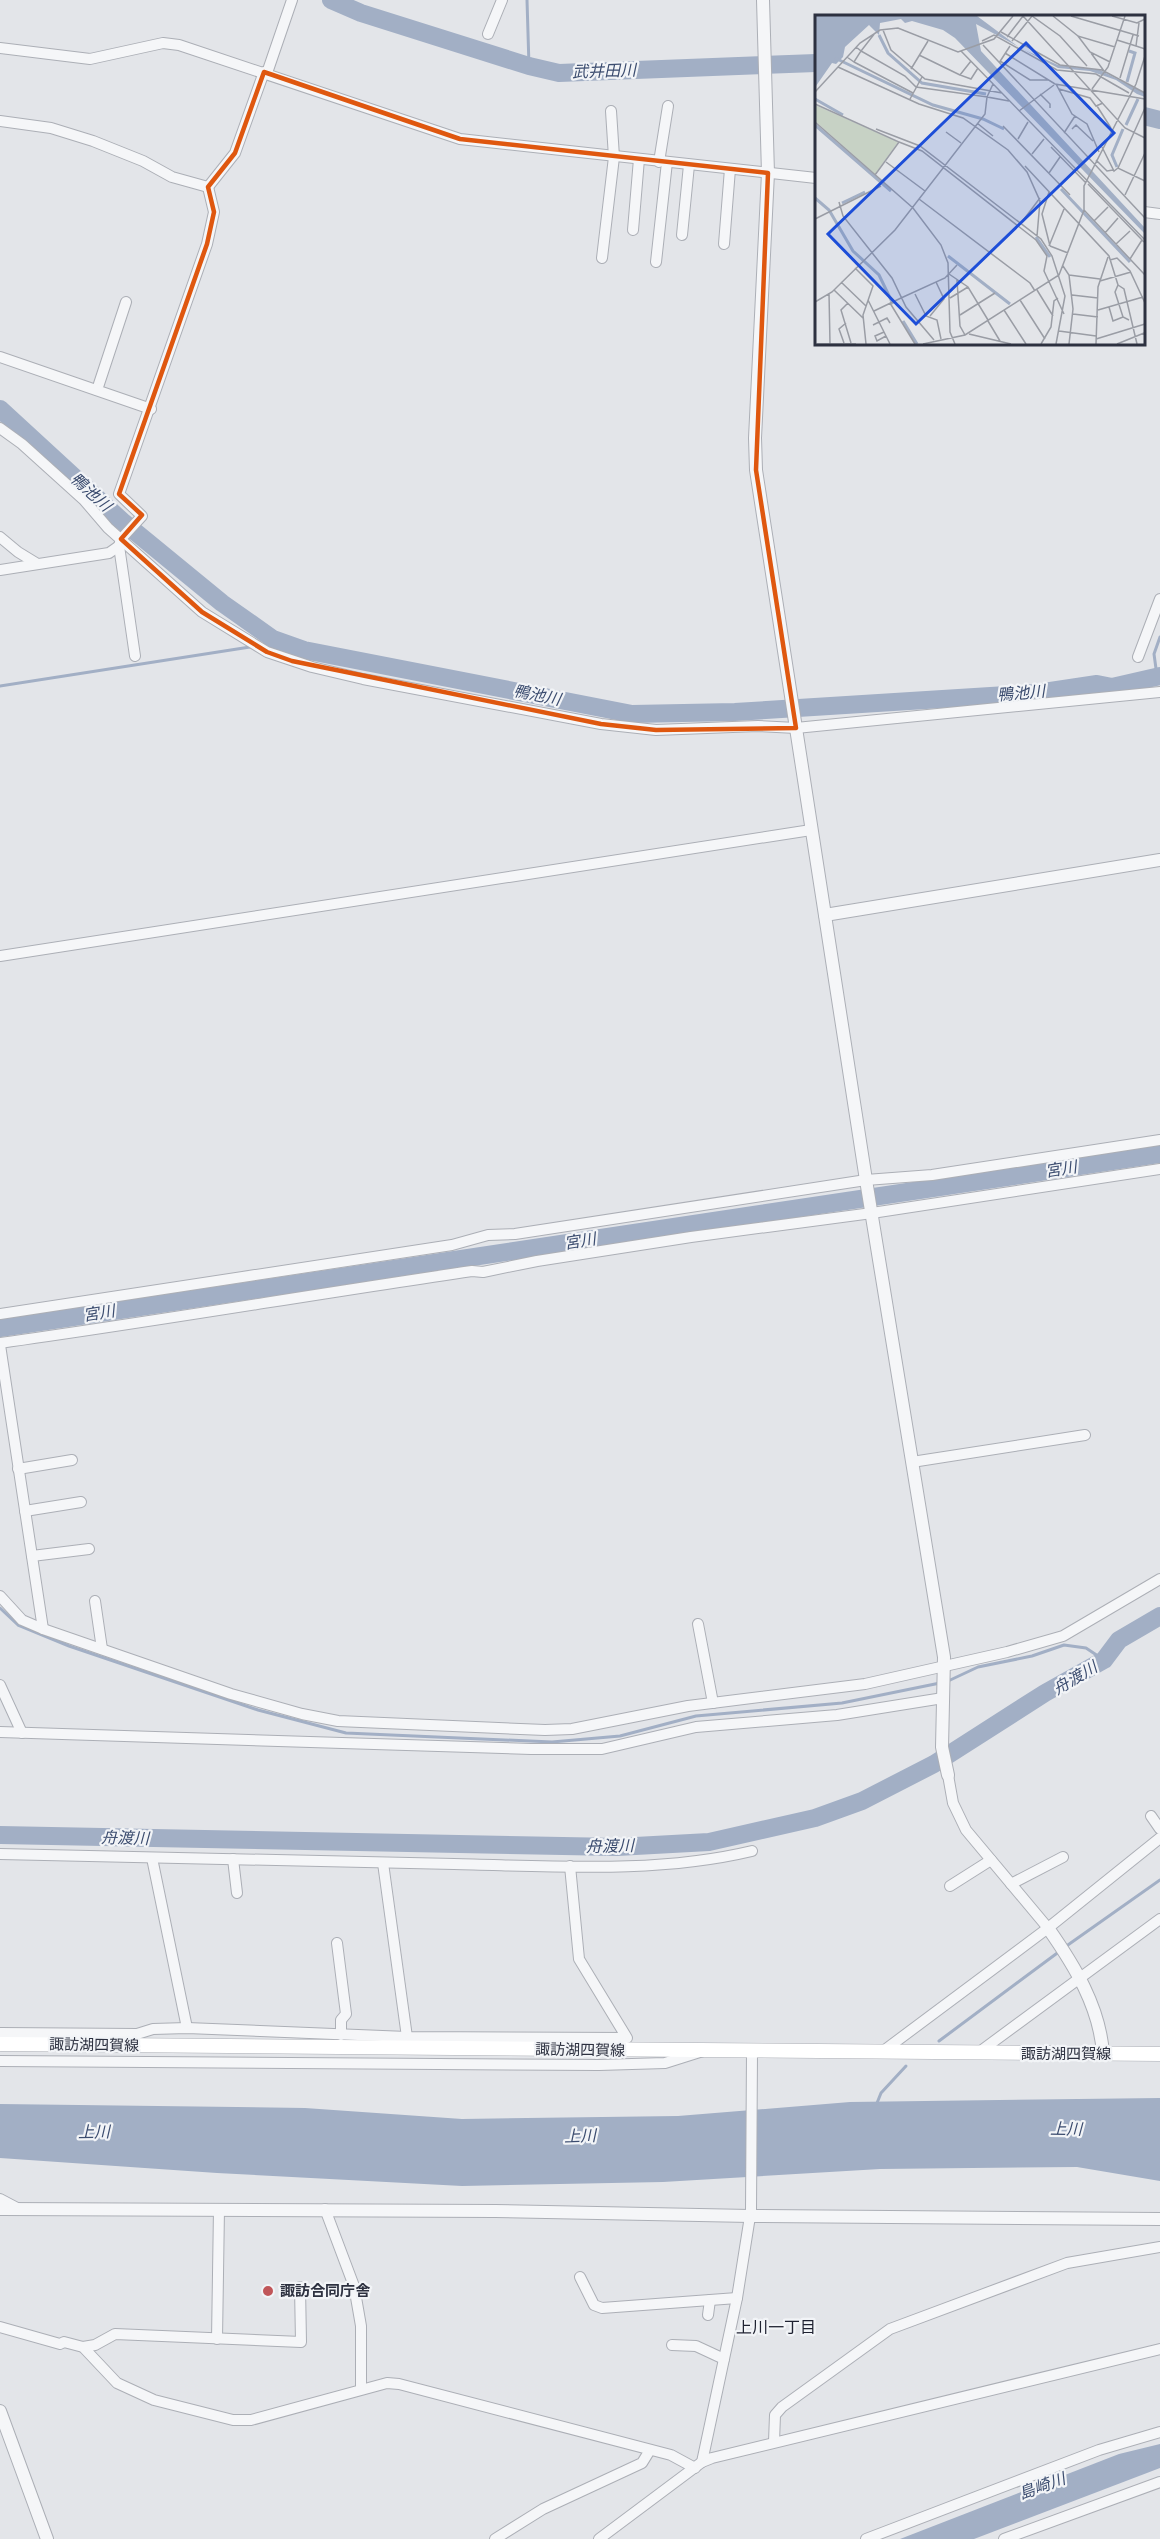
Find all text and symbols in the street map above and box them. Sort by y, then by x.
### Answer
inset map [815,15,1145,345]
water label: 武井田川 [572,60,638,82]
water label: 鴨池川 [67,469,117,516]
water label: 鴨池川 [512,681,564,709]
water label: 鴨池川 [996,681,1048,705]
water label: 宮川 [1044,1157,1080,1181]
water label: 宮川 [563,1229,599,1253]
water label: 宮川 [82,1301,118,1325]
water label: 舟渡川 [1050,1656,1102,1699]
water label: 舟渡川 [101,1828,151,1848]
water label: 舟渡川 [586,1836,636,1856]
street label: 諏訪湖四賀線 [49,2035,139,2055]
street label: 諏訪湖四賀線 [535,2040,625,2060]
street label: 諏訪湖四賀線 [1021,2045,1111,2063]
water label: 上川 [1050,2119,1084,2139]
water label: 上川 [78,2122,112,2142]
water label: 上川 [564,2126,598,2146]
place label: 諏訪合同庁舎 [280,2282,371,2300]
marker: 諏訪合同庁舎 [261,2284,275,2298]
district label: 上川一丁目 [736,2318,816,2337]
water label: 島崎川 [1016,2468,1070,2503]

